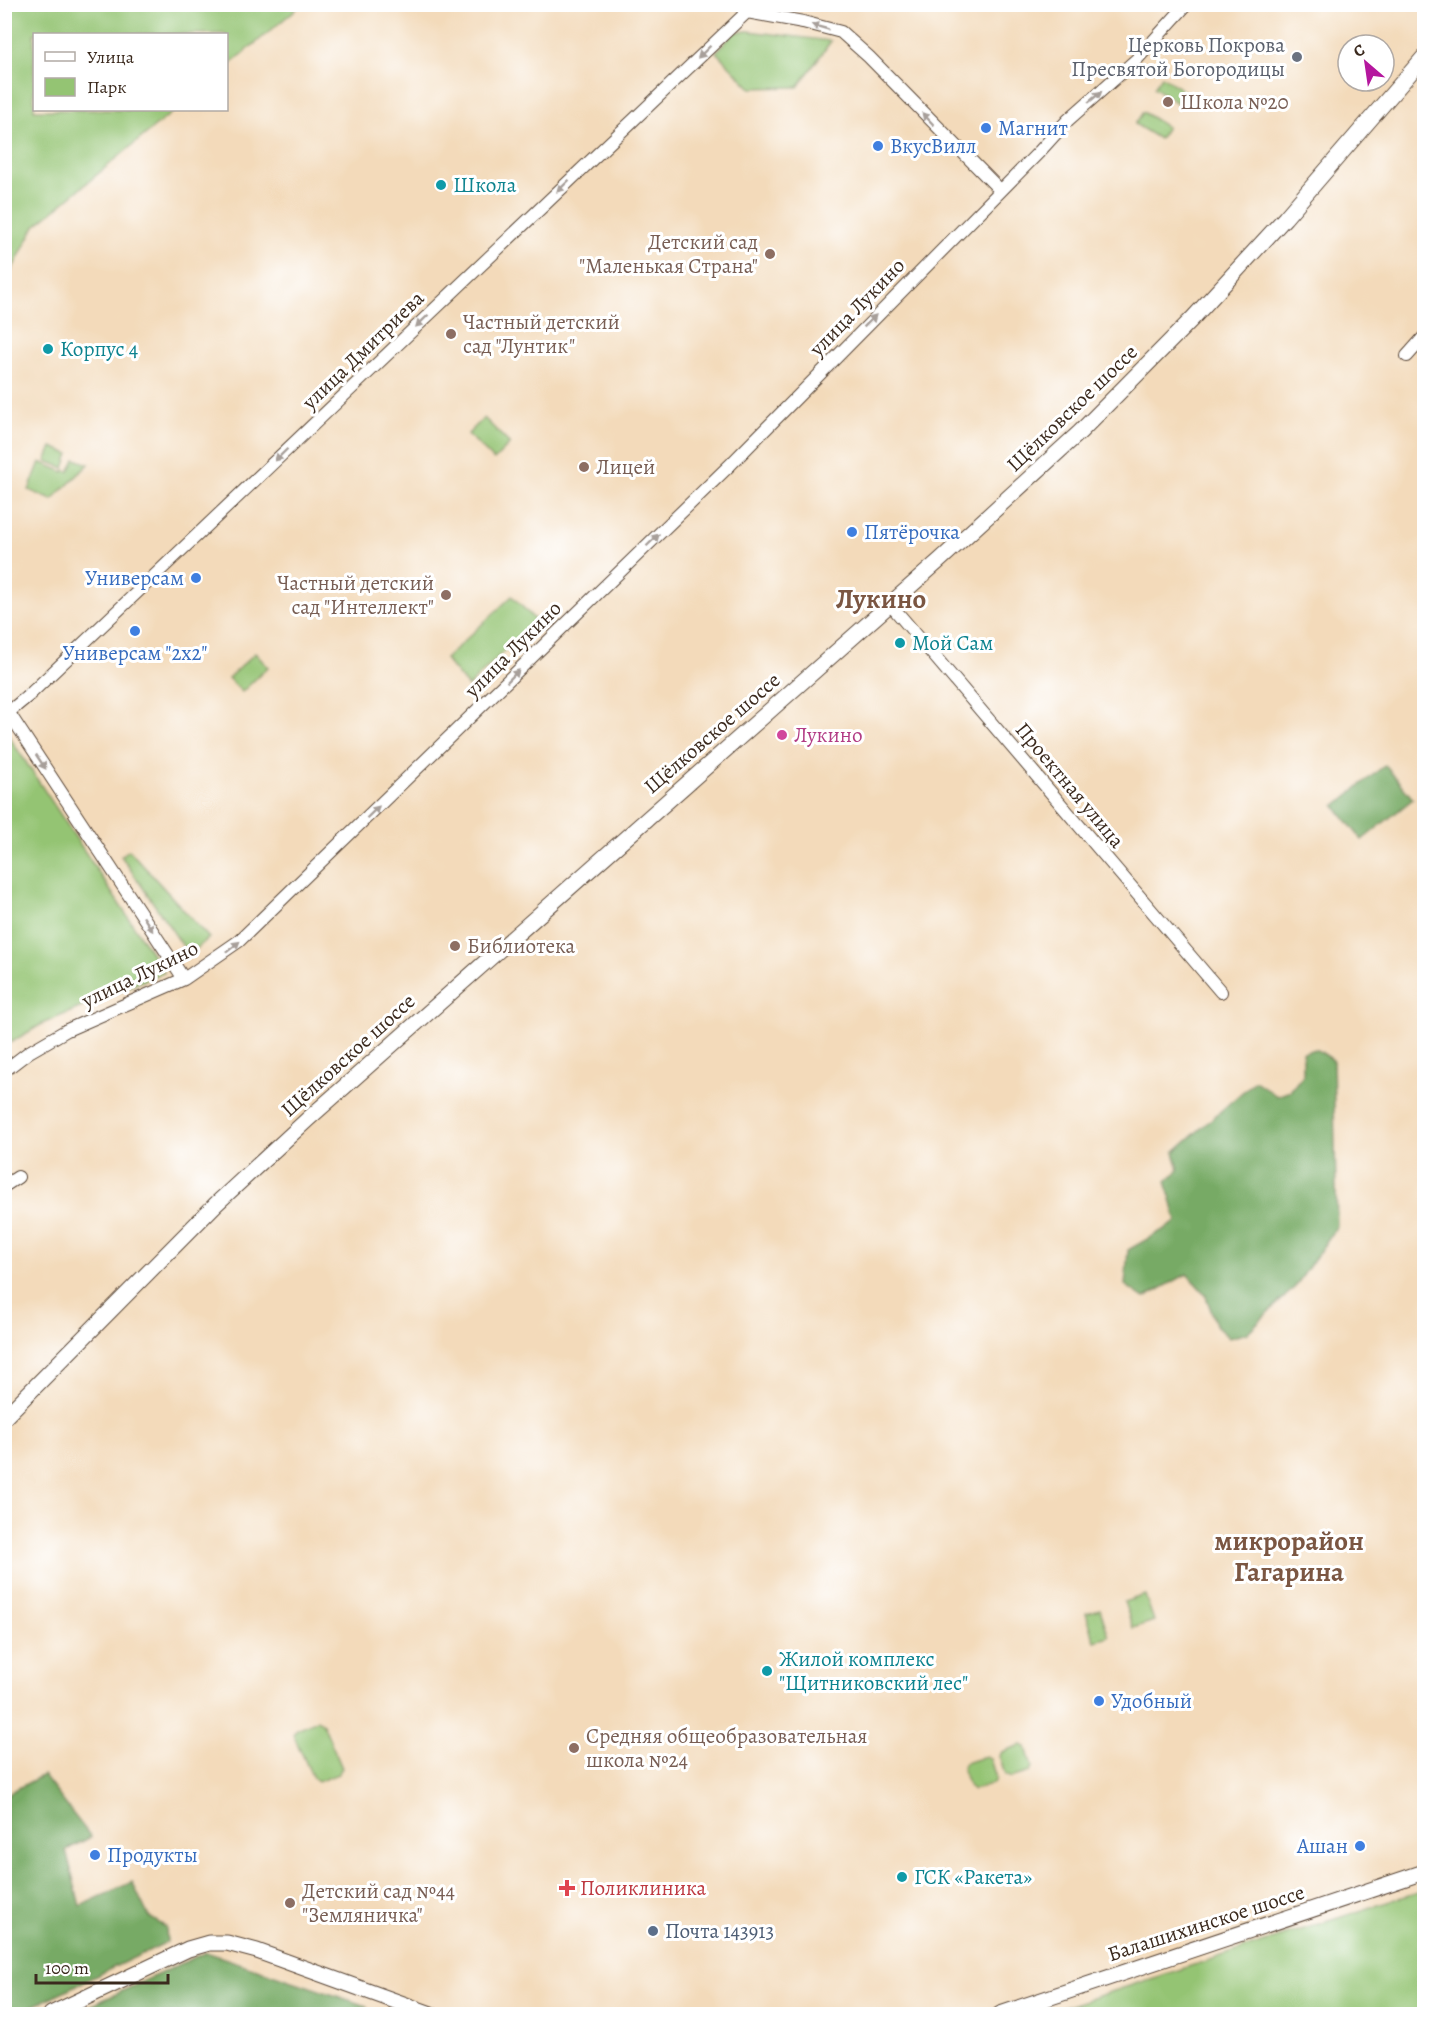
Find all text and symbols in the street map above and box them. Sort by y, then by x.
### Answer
one-way arrow [811,22,829,31]
place label: Церковь Покрова Пресвятой Богородицы [1071,31,1285,83]
legend [33,33,228,111]
north arrow [1336,33,1396,93]
text: С [1350,39,1369,63]
text: Улица [87,45,135,69]
one-way arrow [697,45,712,59]
marker: Церковь Покрова Пресвятой Богородицы [1290,50,1304,64]
text: Парк [87,75,127,99]
place label: Школа №20 [1180,88,1289,116]
one-way arrow [1087,91,1102,104]
marker: Школа №20 [1161,95,1175,109]
one-way arrow [922,113,936,127]
place label: Магнит [998,114,1068,142]
marker: Магнит [979,121,993,135]
place label: ВкусВилл [890,132,976,160]
marker: ВкусВилл [871,139,885,153]
place label: Школа [453,171,517,199]
marker: Школа [434,178,448,192]
one-way arrow [557,179,571,193]
place label: Детский сад "Маленькая Страна" [579,228,758,280]
marker: Детский сад "Маленькая Страна" [763,247,777,261]
street label: улица Лукино [802,252,911,363]
street label: улица Дмитриева [295,284,430,416]
place label: Частный детский сад "Лунтик" [463,308,620,360]
one-way arrow [415,314,430,327]
one-way arrow [862,315,876,329]
marker: Частный детский сад "Лунтик" [444,327,458,341]
place label: Корпус 4 [60,335,138,363]
street label: Щёлковское шоссе [1001,338,1143,478]
marker: Корпус 4 [41,342,55,356]
one-way arrow [274,448,288,462]
place label: Лицей [596,453,655,481]
marker: Лицей [577,460,591,474]
place label: Пятёрочка [864,518,960,546]
marker: Пятёрочка [845,525,859,539]
one-way arrow [645,533,659,547]
place label: Универсам [85,564,184,592]
place label: Частный детский сад "Интеллект" [277,569,434,621]
marker: Универсам [189,571,203,585]
district label: Лукино [836,581,926,617]
marker: Частный детский сад "Интеллект" [439,588,453,602]
street label: улица Лукино [458,594,568,704]
marker: Универсам "2x2" [128,624,142,638]
place label: Мой Сам [912,629,993,657]
marker: Мой Сам [893,636,907,650]
place label: Универсам "2x2" [62,639,208,667]
street label: Щёлковское шоссе [638,666,786,800]
one-way arrow [506,669,521,683]
street label: Проектная улица [1009,716,1131,854]
place label: Лукино [794,721,863,749]
marker: Лукино [775,728,789,742]
one-way arrow [35,753,47,769]
one-way arrow [366,805,381,819]
one-way arrow [142,916,154,932]
place label: Библиотека [467,932,576,960]
street label: улица Лукино [76,934,203,1015]
marker: Библиотека [448,939,462,953]
one-way arrow [225,940,241,953]
street label: Щёлковское шоссе [275,987,421,1123]
district label: микрорайон Гагарина [1214,1523,1364,1590]
place label: Жилой комплекс "Щитниковский лес" [779,1645,968,1697]
marker: Жилой комплекс "Щитниковский лес" [760,1664,774,1678]
place label: Удобный [1111,1687,1192,1715]
marker: Удобный [1092,1694,1106,1708]
place label: Средняя общеобразовательная школа №24 [586,1722,867,1774]
marker: Средняя общеобразовательная школа №24 [567,1741,581,1755]
place label: Ашан [1296,1832,1348,1860]
marker: Ашан [1353,1839,1367,1853]
place label: Продукты [107,1841,198,1869]
marker: Продукты [88,1848,102,1862]
place label: ГСК «Ракета» [914,1863,1032,1891]
marker: ГСК «Ракета» [895,1870,909,1884]
place label: Поликлиника [580,1874,707,1902]
place label: Детский сад №44 "Земляничка" [302,1877,455,1929]
street label: Балашихинское шоссе [1104,1878,1308,1968]
marker: Поликлиника [558,1879,576,1897]
marker: Детский сад №44 "Земляничка" [283,1896,297,1910]
place label: Почта 143913 [665,1917,774,1945]
marker: Почта 143913 [646,1924,660,1938]
scale bar [36,1947,168,1985]
text: 100 m [45,1956,89,1980]

